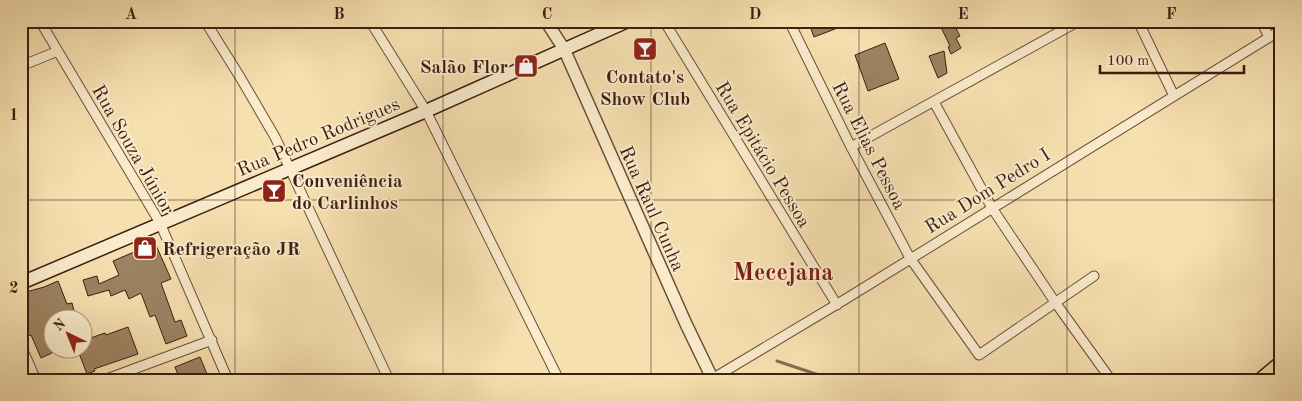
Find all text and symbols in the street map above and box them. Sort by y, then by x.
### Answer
text: A [125,7,137,23]
text: B [333,7,345,23]
text: C [542,7,552,23]
text: D [749,7,761,23]
text: E [957,7,969,23]
text: F [1166,7,1177,23]
bar icon: Contato's Show Club [632,36,658,62]
scale bar [1100,42,1243,74]
shop icon: Salão Flor [513,53,539,79]
text: 100 m [1107,54,1149,69]
place label: Salão Flor [420,59,508,78]
place label: Contato's Show Club [600,69,690,110]
street label: Rua Epitácio Pessoa [711,79,813,232]
street label: Rua Elias Pessoa [827,79,908,214]
street label: Rua Souza Júnior [87,82,177,218]
street label: Rua Pedro Rodrigues [235,95,403,181]
text: 1 [9,108,19,124]
street label: Rua Raul Cunha [615,144,687,275]
street label: Rua Dom Pedro I [922,146,1054,238]
place label: Conveniência do Carlinhos [292,173,403,214]
bar icon: Conveniência do Carlinhos [261,178,287,204]
shop icon: Refrigeração JR [132,235,158,261]
place label: Refrigeração JR [162,241,300,260]
district label: Mecejana [733,262,833,286]
text: 2 [9,281,19,297]
north arrow [42,308,92,358]
text: N [51,316,69,334]

